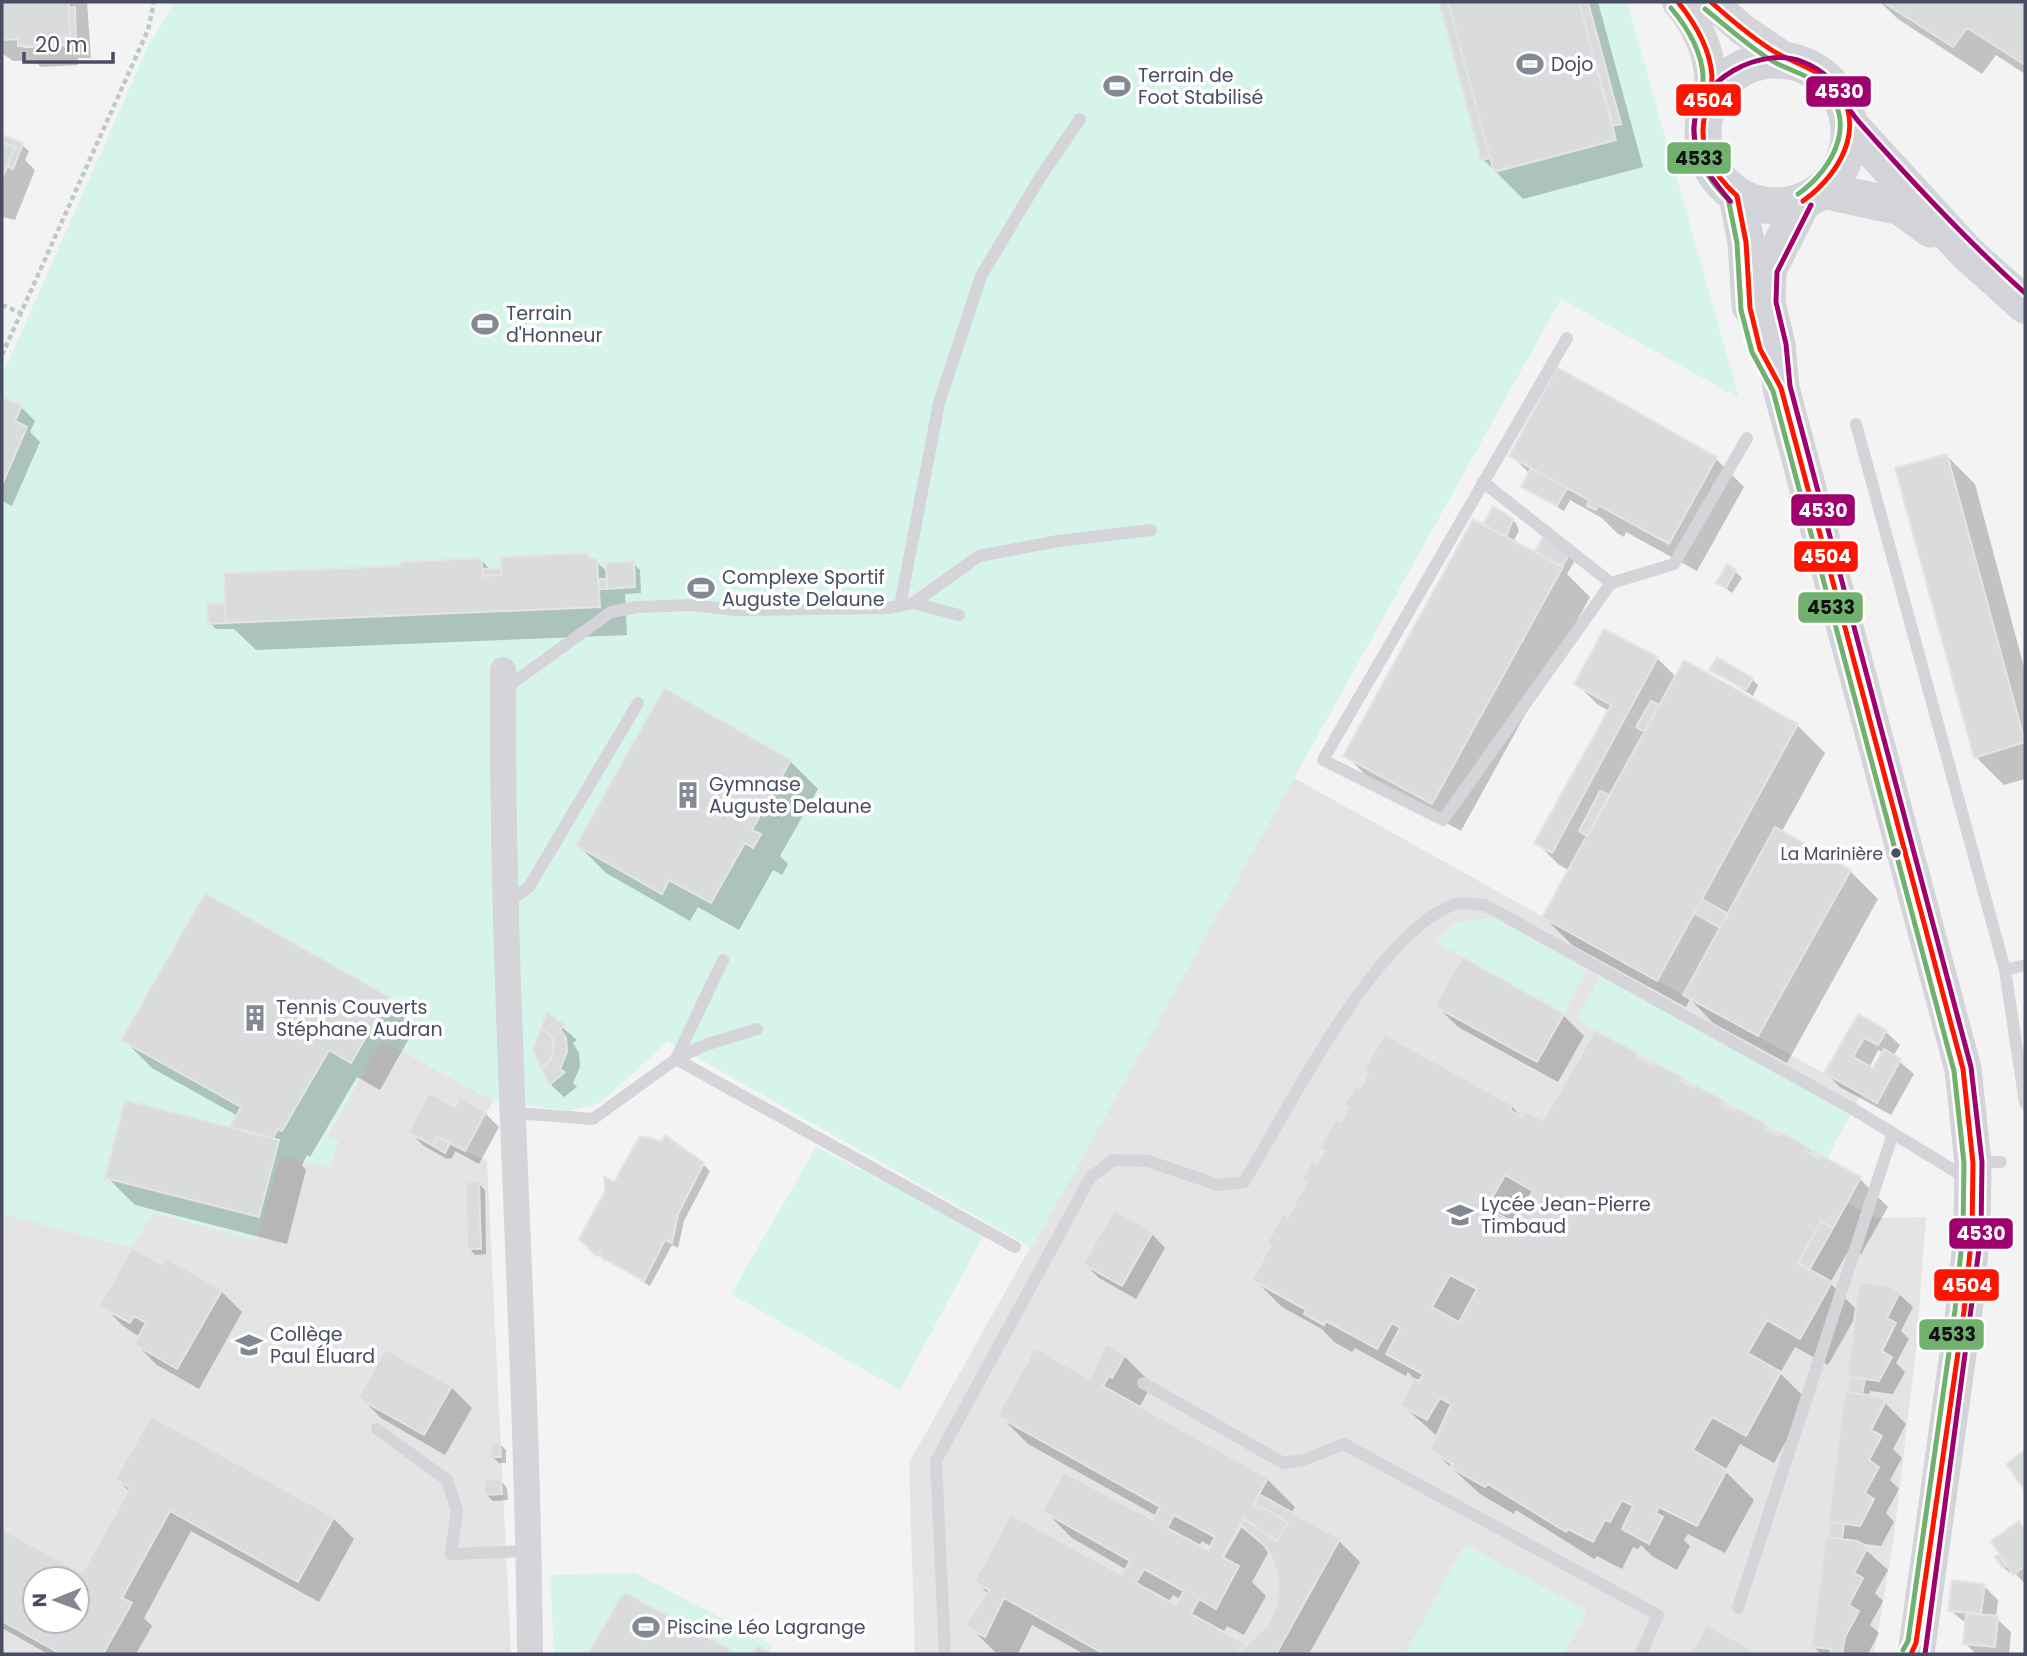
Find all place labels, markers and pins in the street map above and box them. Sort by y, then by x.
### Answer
sports icon: Dojo [1515,49,1545,79]
place label: Dojo [1551,51,1593,78]
place label: Terrain de Foot Stabilisé [1138,62,1263,111]
sports icon: Terrain de Foot Stabilisé [1102,71,1132,101]
place label: Terrain d'Honneur [506,300,603,349]
sports icon: Terrain d'Honneur [470,309,500,339]
place label: Complexe Sportif Auguste Delaune [722,564,885,613]
sports icon: Complexe Sportif Auguste Delaune [686,573,716,603]
place label: Gymnase Auguste Delaune [709,771,872,820]
building icon: Gymnase Auguste Delaune [673,780,703,810]
place label: La Marinière [1780,842,1883,866]
marker: La Marinière [1889,846,1903,860]
place label: Tennis Couverts Stéphane Audran [276,994,443,1043]
building icon: Tennis Couverts Stéphane Audran [240,1003,270,1033]
place label: Lycée Jean-Pierre Timbaud [1481,1191,1651,1240]
school or university icon: Lycée Jean-Pierre Timbaud [1445,1200,1475,1230]
place label: Collège Paul Éluard [270,1321,375,1370]
school or university icon: Collège Paul Éluard [234,1330,264,1360]
sports icon: Piscine Léo Lagrange [631,1612,661,1642]
place label: Piscine Léo Lagrange [667,1614,866,1641]

